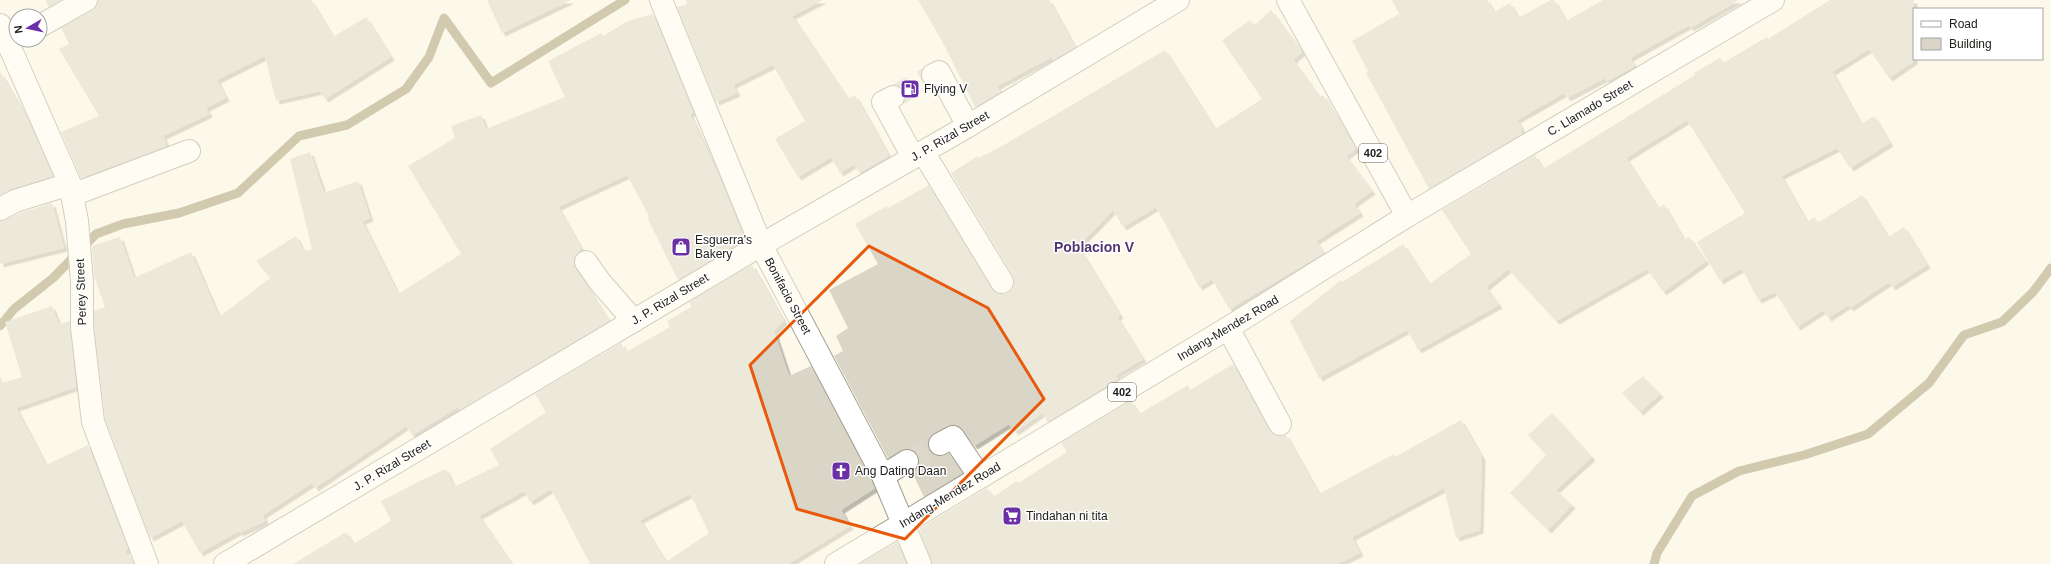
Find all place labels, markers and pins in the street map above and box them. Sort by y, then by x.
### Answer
fuel station icon: Flying V [899,78,921,100]
place label: Flying V [924,82,967,96]
place label: Esguerra's Bakery [695,233,752,261]
shop icon: Esguerra's Bakery [670,236,692,258]
church icon: Ang Dating Daan [830,460,852,482]
place label: Ang Dating Daan [855,464,946,478]
supermarket icon: Tindahan ni tita [1001,505,1023,527]
place label: Tindahan ni tita [1026,509,1108,523]

